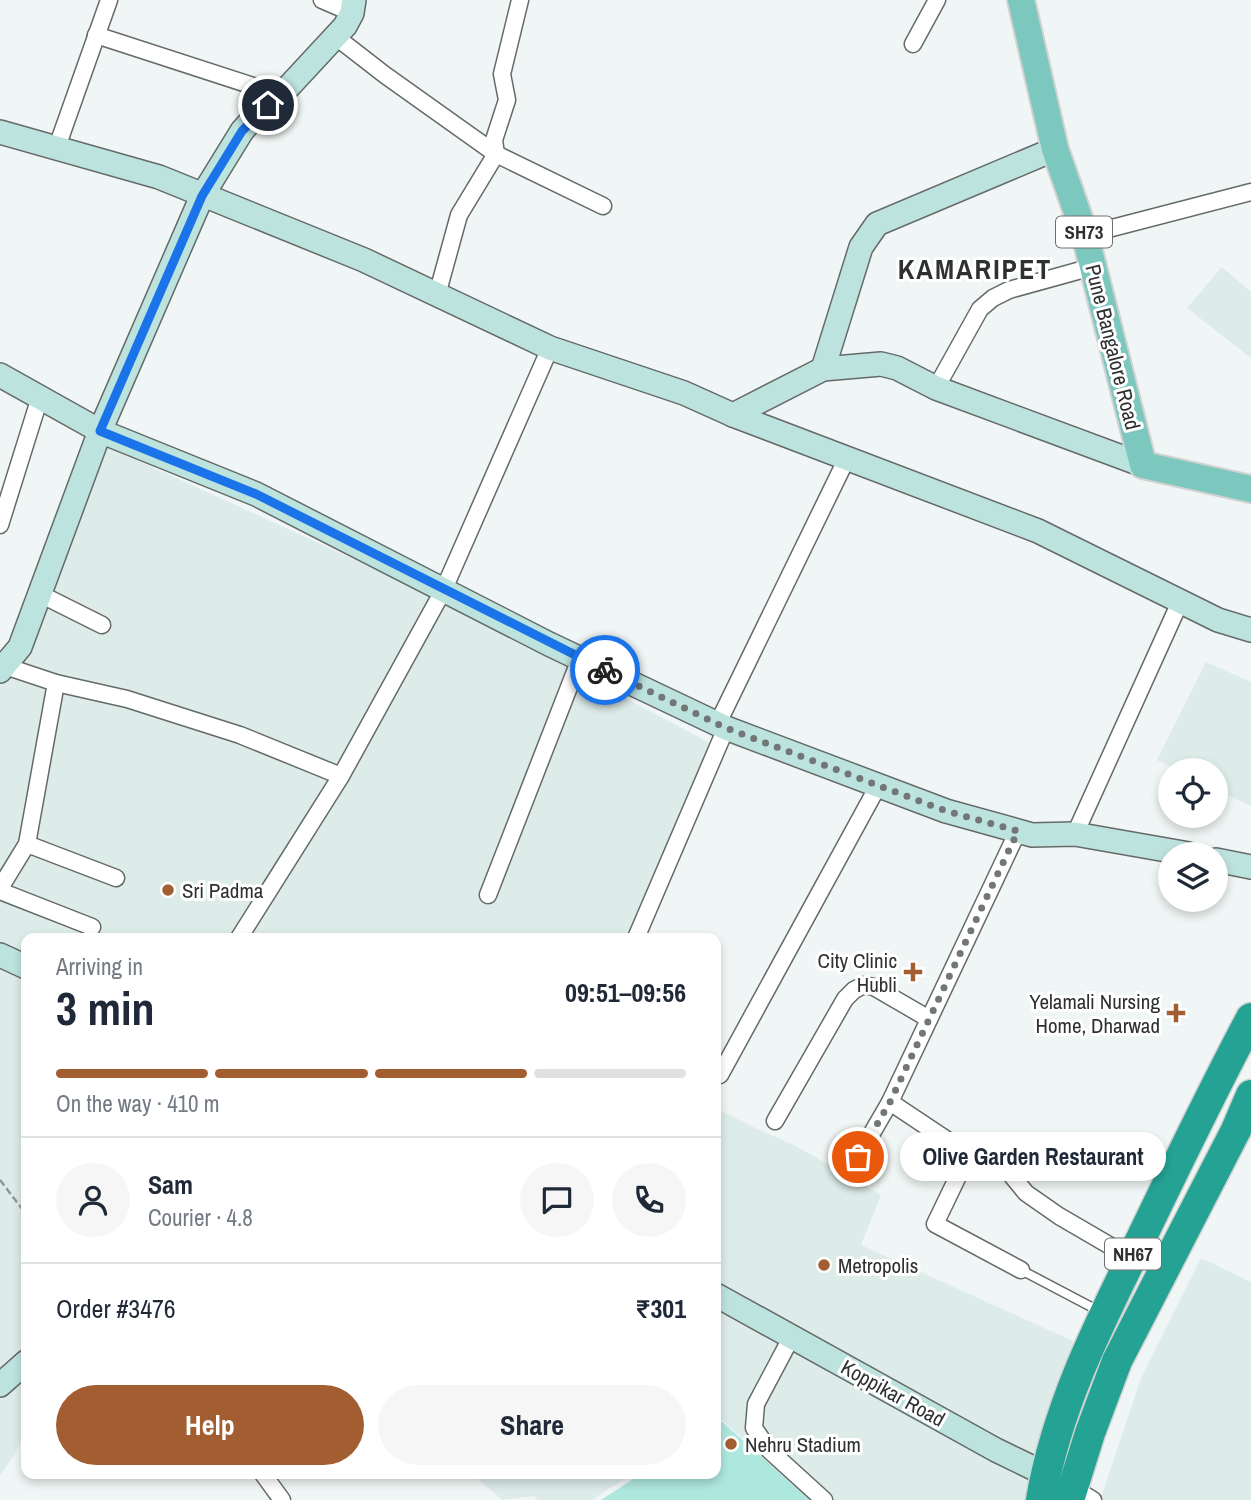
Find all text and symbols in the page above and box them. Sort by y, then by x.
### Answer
pin [238,75,298,135]
icon: home [249,86,287,124]
road number: SH73 [1056,216,1112,248]
district label: KAMARIPET [898,250,1052,288]
street label: Pune Bangalore Road [1078,261,1148,433]
courier [570,635,640,705]
icon: bike [586,651,624,689]
map controls [1158,758,1228,912]
button: locate [1158,758,1228,828]
button: layers [1158,842,1228,912]
place label: Sri Padma [182,876,264,905]
marker: Sri Padma [160,882,176,898]
place label: City Clinic Hubli [818,946,897,999]
text: Arriving in [56,951,143,982]
marker: City Clinic Hubli [903,962,923,982]
text: 09:51–09:56 [565,975,686,1010]
text: 3 min [56,977,155,1039]
place label: Yelamali Nursing Home, Dharwad [1029,987,1160,1040]
marker: Yelamali Nursing Home, Dharwad [1166,1003,1186,1023]
text: On the way · 410 m [56,1088,220,1119]
pin [828,1127,888,1187]
callout: Olive Garden Restaurant [900,1132,1166,1182]
icon: bag [839,1138,877,1176]
text: Olive Garden Restaurant [922,1141,1144,1172]
button: person [56,1163,130,1237]
button: chat [520,1163,594,1237]
button: phone [612,1163,686,1237]
text: Sam [148,1167,193,1202]
text: Courier · 4.8 [148,1202,253,1233]
road number: NH67 [1105,1238,1161,1270]
place label: Metropolis [838,1251,918,1280]
marker: Metropolis [816,1257,832,1273]
text: Order #3476 [56,1291,176,1326]
text: ₹301 [635,1291,686,1326]
street label: Koppikar Road [836,1352,950,1434]
button: Help [56,1385,364,1465]
button: Share [378,1385,686,1465]
place label: Nehru Stadium [745,1430,861,1459]
marker: Nehru Stadium [723,1436,739,1452]

